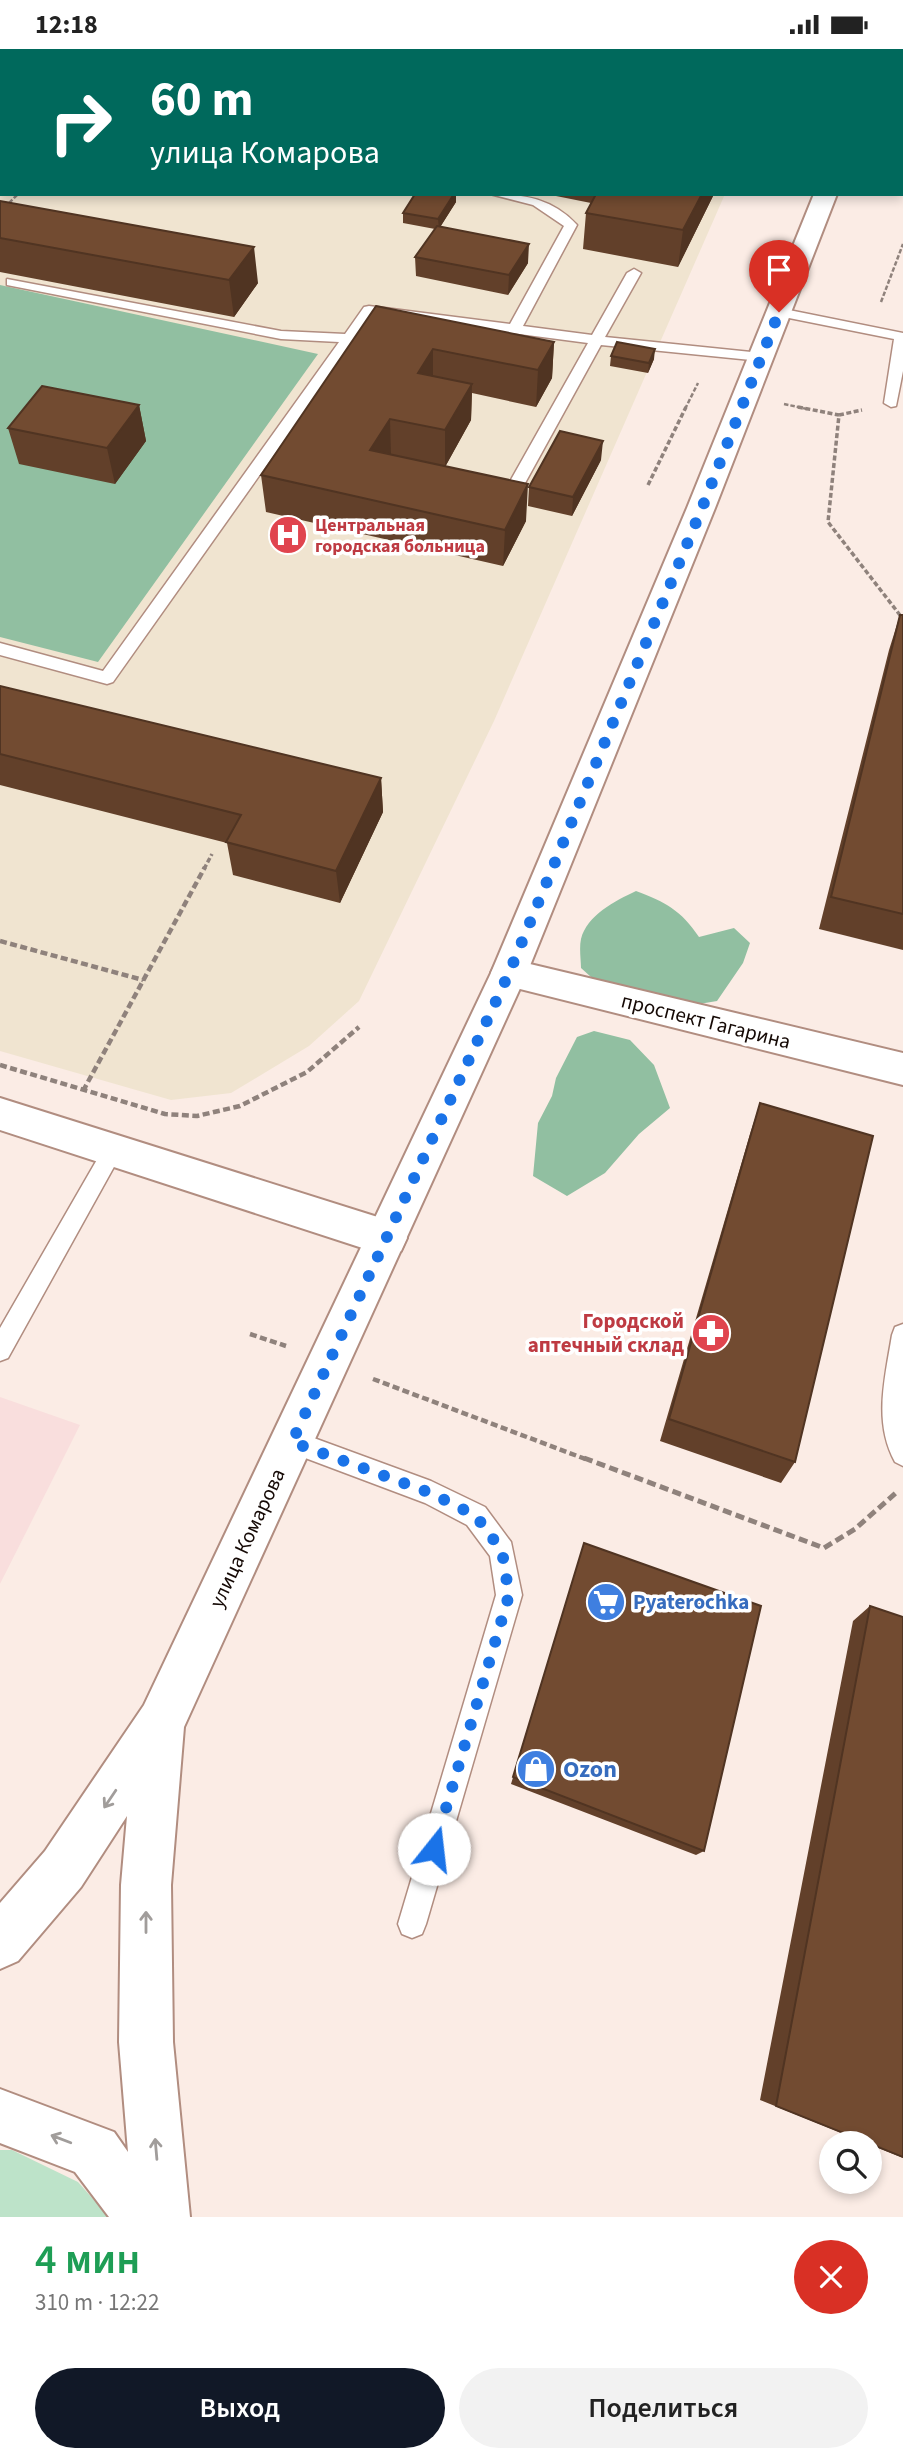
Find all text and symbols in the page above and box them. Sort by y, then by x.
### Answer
text: 12:18 [35,6,98,43]
text: 60 m [150,65,254,135]
icon: right [35,77,126,168]
text: улица Комарова [150,130,380,176]
pin [749,240,809,312]
icon: arrive [760,251,798,289]
place label: Центральная городская больница [315,513,485,559]
hospital icon: Центральная городская больница [267,514,309,556]
street label: проспект Гагарина [618,985,794,1057]
place label: Городской аптечный склад [528,1306,685,1360]
pharmacy icon: Городской аптечный склад [690,1312,732,1354]
street label: улица Комарова [202,1463,292,1613]
supermarket icon: Pyaterochka [585,1581,627,1623]
place label: Pyaterochka [633,1587,749,1617]
shop icon: Ozon [515,1748,557,1790]
place label: Ozon [563,1752,617,1787]
one-way arrow [102,1789,117,1808]
position arrow [397,1812,471,1886]
one-way arrow [139,1911,153,1934]
map controls [819,2131,882,2194]
button: search [819,2131,882,2194]
one-way arrow [51,2132,73,2145]
one-way arrow [149,2138,162,2161]
text: 4 мин [35,2230,140,2290]
button: close [794,2240,868,2314]
text: 310 m · 12:22 [35,2286,159,2319]
button: Выход [35,2368,445,2448]
button: Поделиться [459,2368,868,2448]

